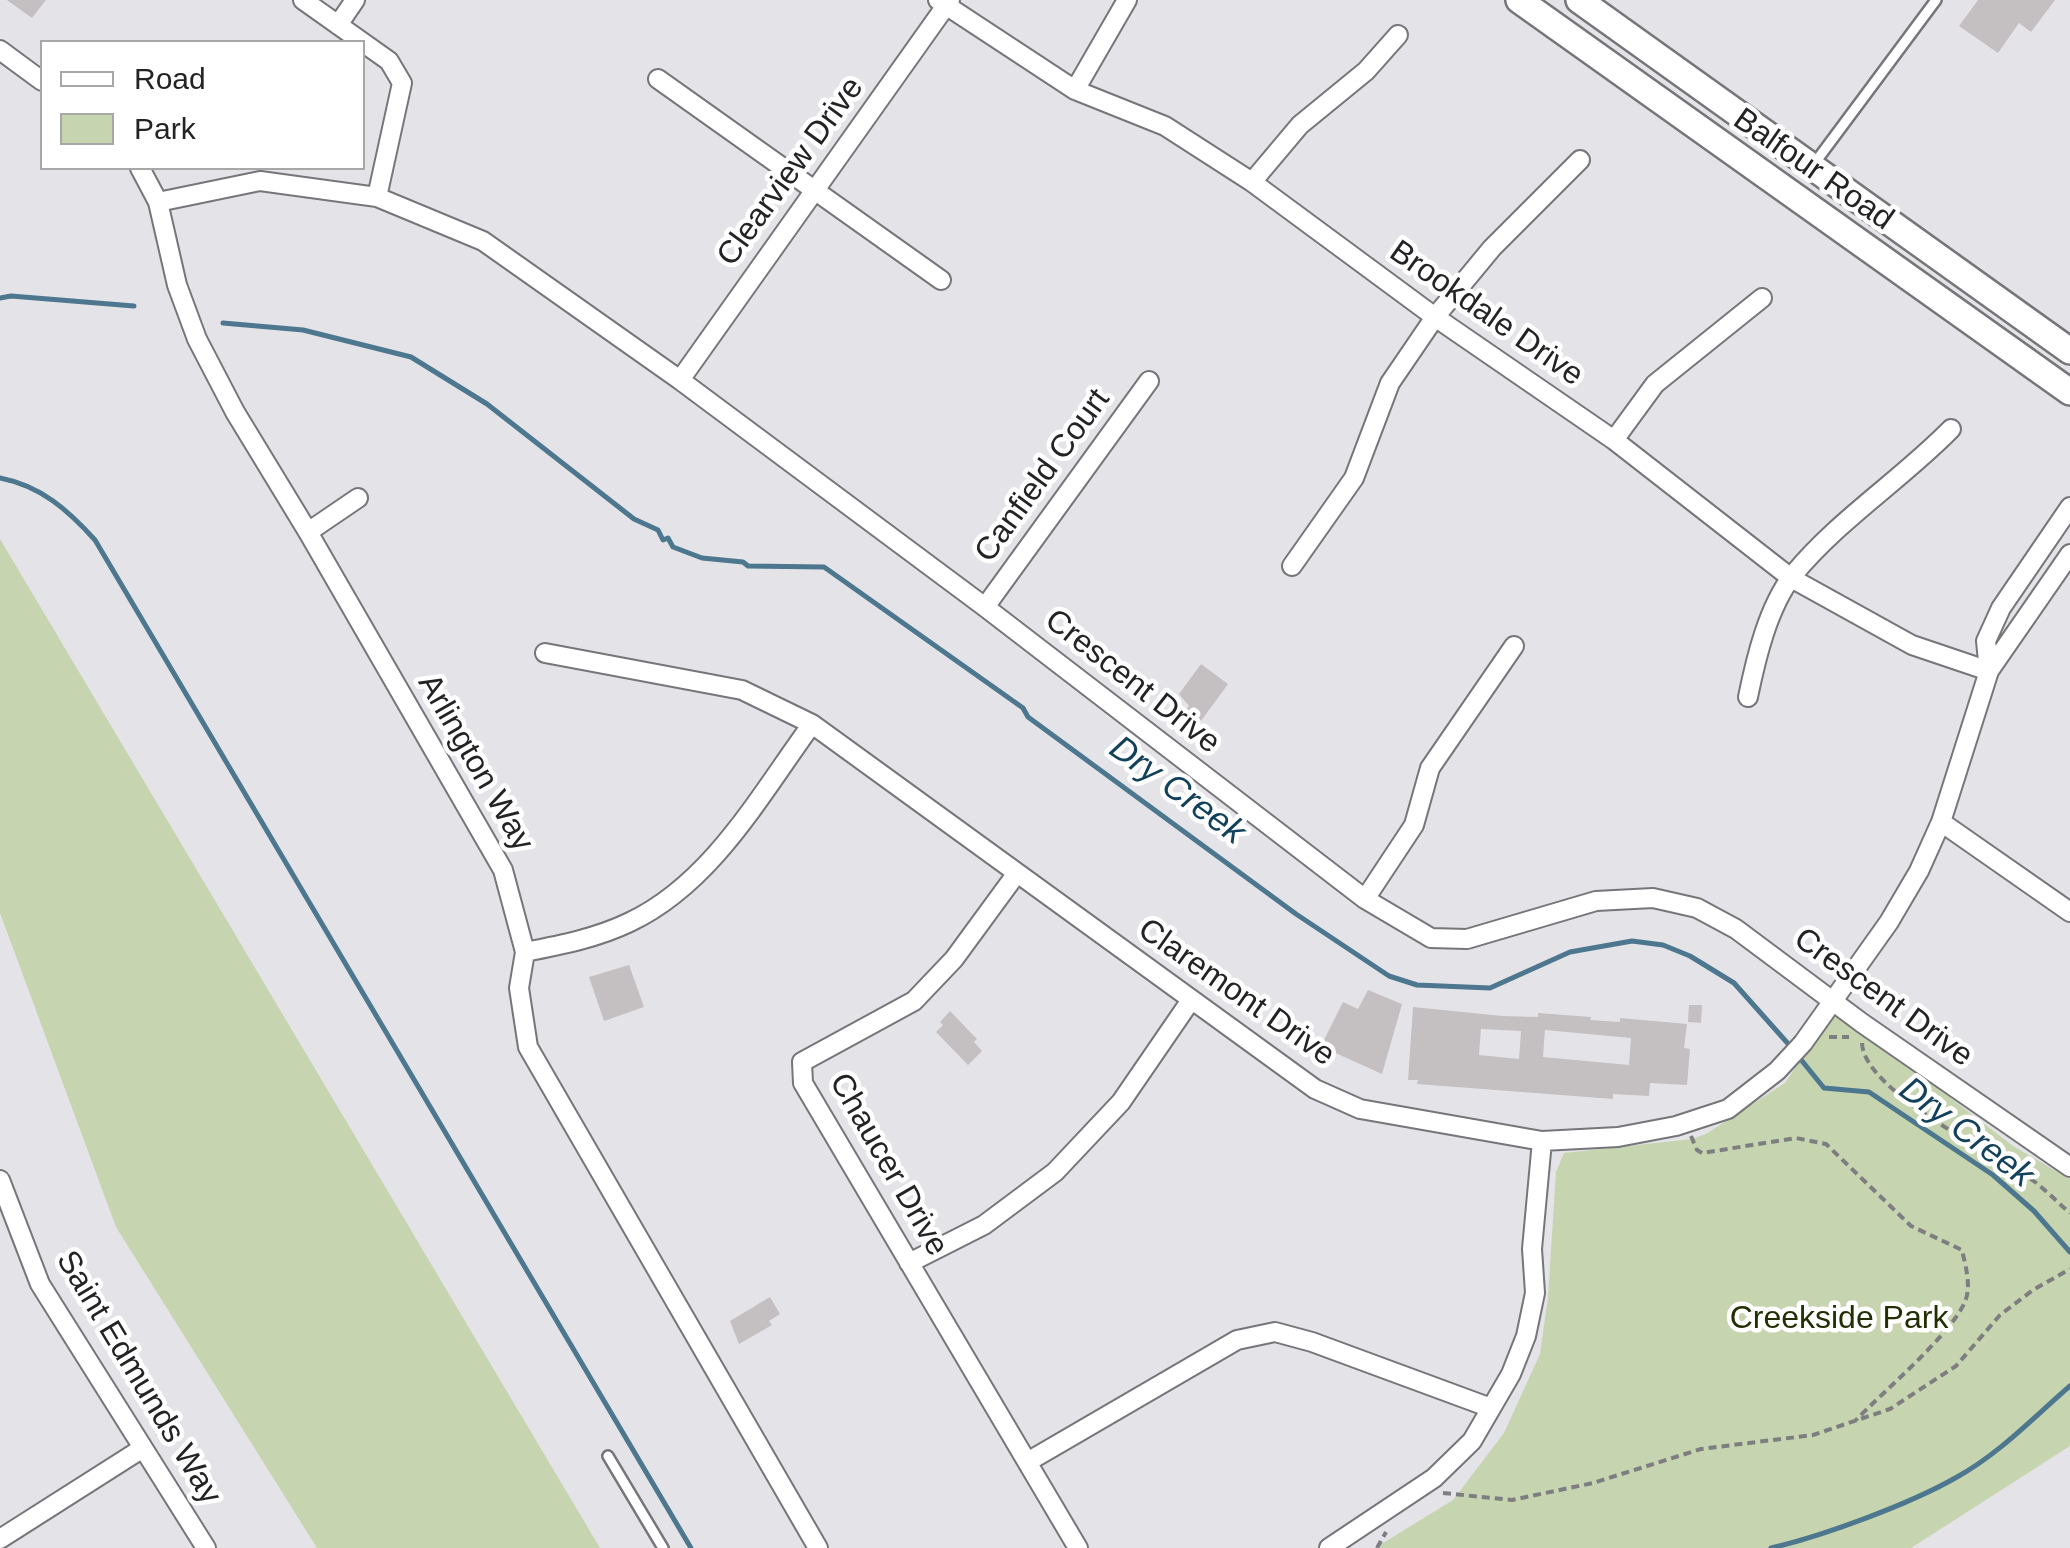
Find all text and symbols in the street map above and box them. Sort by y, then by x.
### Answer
legend [40,40,365,170]
text: Road [134,62,206,95]
street label: Clearview Drive [710,70,872,274]
street label: Balfour Road [1725,101,1901,239]
text: Park [134,112,196,145]
street label: Brookdale Drive [1382,233,1590,395]
street label: Canfield Court [967,382,1119,570]
street label: Crescent Drive [1037,602,1227,762]
street label: Arlington Way [409,668,541,858]
water label: Dry Creek [1101,728,1253,854]
street label: Claremont Drive [1130,911,1342,1075]
street label: Crescent Drive [1786,920,1980,1076]
street label: Chaucer Drive [820,1067,956,1263]
water label: Dry Creek [1890,1069,2042,1197]
street label: Saint Edmunds Way [47,1244,229,1512]
park label: Creekside Park [1730,1300,1948,1338]

